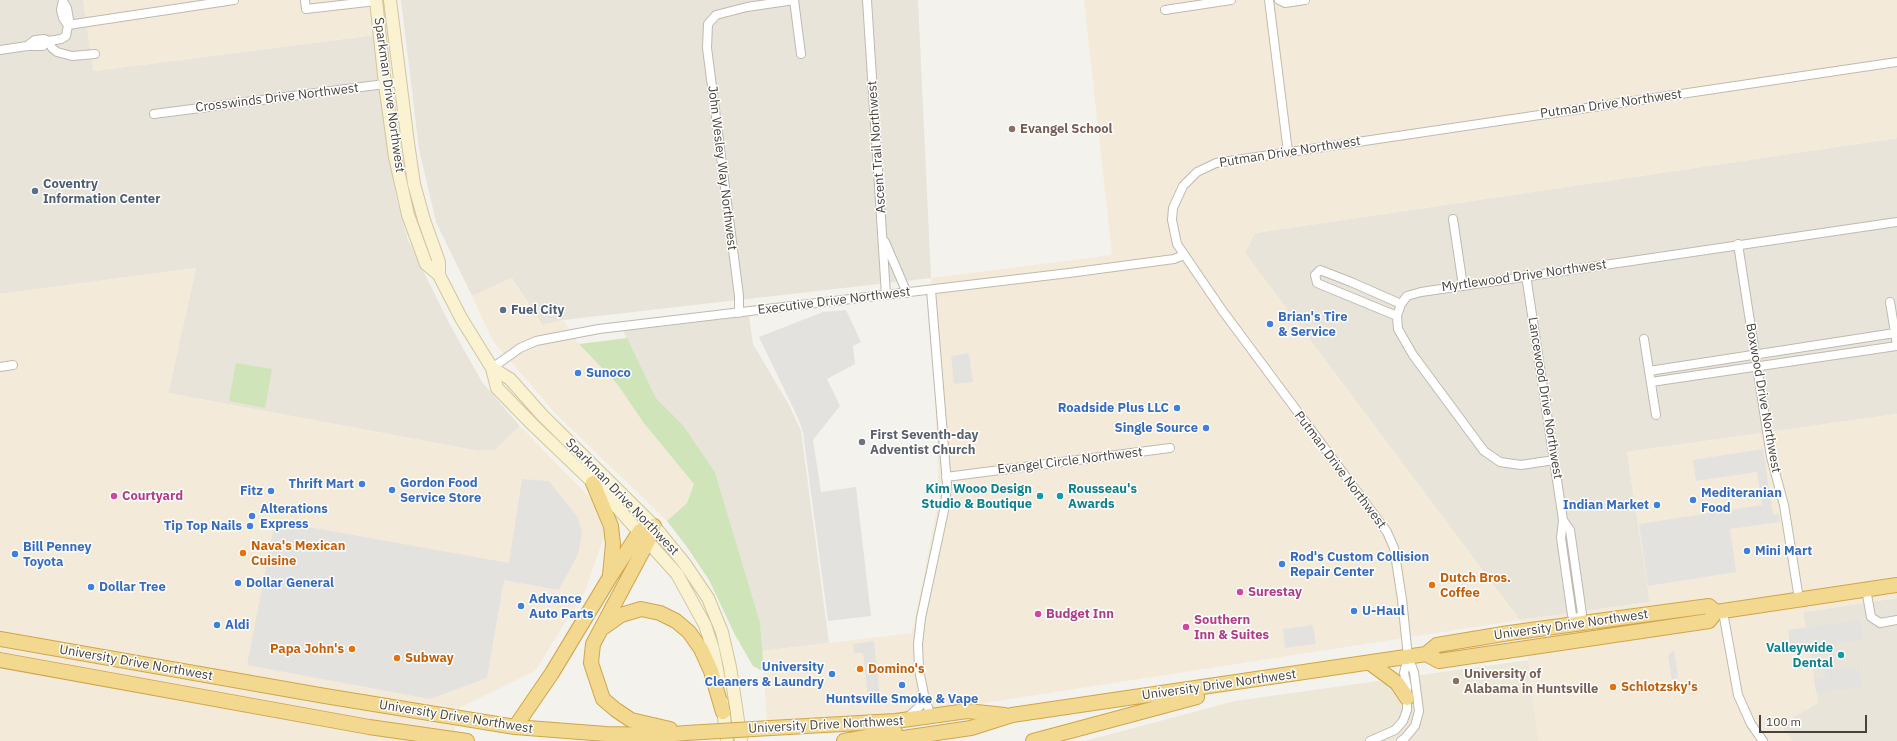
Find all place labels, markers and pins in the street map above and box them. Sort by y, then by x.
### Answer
place label: Evangel School [1020,121,1113,137]
marker: Evangel School [1007,124,1017,134]
place label: Coventry Information Center [43,176,160,207]
marker: Coventry Information Center [30,186,40,196]
place label: Fuel City [511,302,564,318]
marker: Fuel City [498,305,508,315]
place label: Brian's Tire & Service [1278,309,1347,340]
marker: Brian's Tire & Service [1265,319,1275,329]
place label: Sunoco [586,365,631,381]
marker: Sunoco [573,368,583,378]
place label: Roadside Plus LLC [1058,400,1169,416]
marker: Roadside Plus LLC [1172,403,1182,413]
place label: Single Source [1115,420,1198,436]
marker: Single Source [1201,423,1211,433]
place label: First Seventh-day Adventist Church [870,427,979,458]
marker: First Seventh-day Adventist Church [857,437,867,447]
place label: Gordon Food Service Store [400,475,481,506]
place label: Thrift Mart [289,476,354,492]
marker: Thrift Mart [357,479,367,489]
place label: Kim Wooo Design Studio & Boutique [921,481,1032,512]
place label: Rousseau's Awards [1068,481,1137,512]
place label: Fitz [240,483,263,499]
marker: Gordon Food Service Store [387,485,397,495]
place label: Mediteranian Food [1701,485,1782,516]
marker: Fitz [266,486,276,496]
place label: Courtyard [122,488,183,504]
marker: Courtyard [109,491,119,501]
marker: Kim Wooo Design Studio & Boutique [1035,491,1045,501]
marker: Rousseau's Awards [1055,491,1065,501]
marker: Mediteranian Food [1688,495,1698,505]
place label: Indian Market [1563,497,1649,513]
marker: Indian Market [1652,500,1662,510]
place label: Alterations Express [260,501,328,532]
marker: Alterations Express [247,511,257,521]
place label: Tip Top Nails [164,518,242,534]
marker: Tip Top Nails [245,521,255,531]
place label: Nava's Mexican Cuisine [251,538,345,569]
place label: Bill Penney Toyota [23,539,91,570]
place label: Mini Mart [1755,543,1812,559]
marker: Mini Mart [1742,546,1752,556]
marker: Nava's Mexican Cuisine [238,548,248,558]
marker: Bill Penney Toyota [10,549,20,559]
place label: Rod's Custom Collision Repair Center [1290,549,1429,580]
marker: Rod's Custom Collision Repair Center [1277,559,1287,569]
place label: Dutch Bros. Coffee [1440,570,1511,601]
place label: Dollar General [246,575,334,591]
marker: Dollar General [233,578,243,588]
place label: Dollar Tree [99,579,166,595]
marker: Dutch Bros. Coffee [1427,580,1437,590]
marker: Dollar Tree [86,582,96,592]
place label: Surestay [1248,584,1302,600]
marker: Surestay [1235,587,1245,597]
place label: Advance Auto Parts [529,591,594,622]
marker: Advance Auto Parts [516,601,526,611]
place label: U-Haul [1362,603,1405,619]
place label: Budget Inn [1046,606,1114,622]
marker: U-Haul [1349,606,1359,616]
marker: Budget Inn [1033,609,1043,619]
place label: Southern Inn & Suites [1194,612,1269,643]
place label: Aldi [225,617,249,633]
marker: Aldi [212,620,222,630]
marker: Southern Inn & Suites [1181,622,1191,632]
place label: Valleywide Dental [1766,640,1833,671]
place label: Papa John's [270,641,344,657]
marker: Papa John's [347,644,357,654]
place label: Subway [405,650,454,666]
marker: Valleywide Dental [1836,650,1846,660]
marker: Subway [392,653,402,663]
place label: University Cleaners & Laundry [705,659,824,690]
place label: Domino's [868,661,925,677]
marker: Domino's [855,664,865,674]
place label: University of Alabama in Huntsville [1464,666,1598,697]
marker: University Cleaners & Laundry [827,669,837,679]
marker: University of Alabama in Huntsville [1451,676,1461,686]
place label: Schlotzsky's [1621,679,1698,695]
marker: Huntsville Smoke & Vape [897,680,907,690]
marker: Schlotzsky's [1608,682,1618,692]
place label: Huntsville Smoke & Vape [826,691,978,707]

